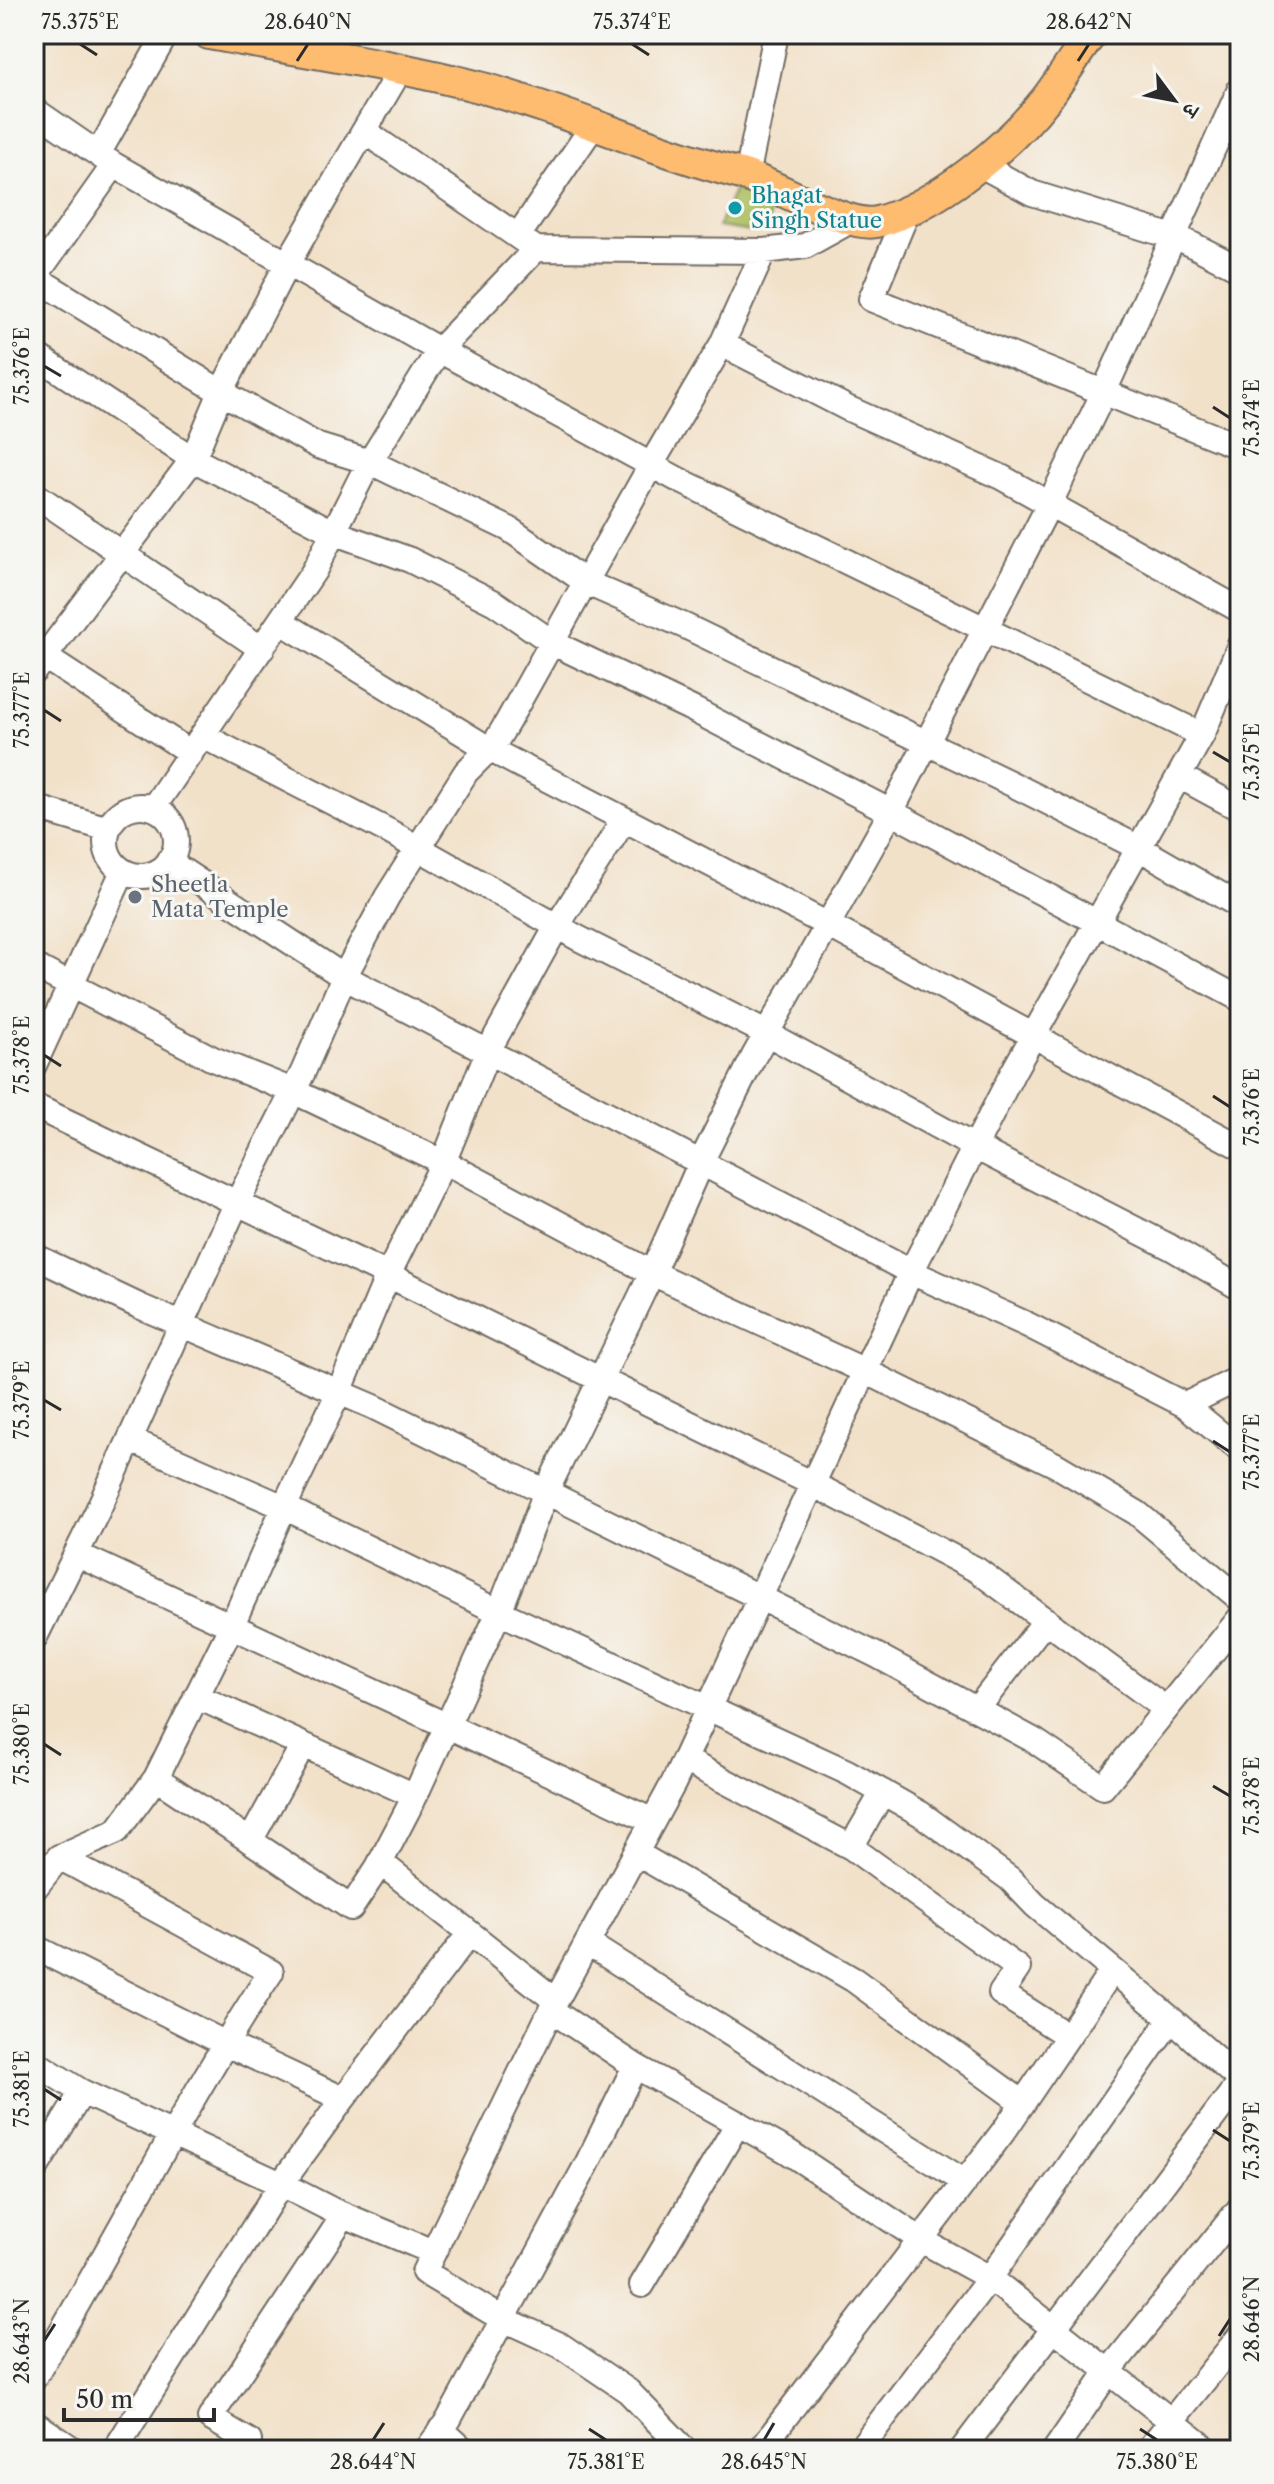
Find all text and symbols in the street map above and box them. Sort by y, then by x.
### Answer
text: 75.375°E [41,10,119,34]
text: 28.640°N [264,10,352,34]
text: 75.374°E [593,10,671,34]
text: 28.642°N [1046,10,1132,34]
north arrow [1134,60,1214,140]
text: उ [1175,97,1206,124]
place label: Bhagat Singh Statue [751,182,882,234]
marker: Bhagat Singh Statue [726,199,744,217]
text: 75.376°E [10,327,34,405]
text: 75.374°E [1240,379,1264,457]
text: 75.377°E [10,671,34,749]
text: 75.375°E [1240,723,1264,801]
place label: Sheetla Mata Temple [151,871,289,923]
marker: Sheetla Mata Temple [126,888,144,906]
text: 75.378°E [10,1015,34,1095]
text: 75.376°E [1240,1068,1264,1146]
text: 75.379°E [10,1361,34,1439]
text: 75.377°E [1240,1413,1264,1491]
text: 75.380°E [10,1703,34,1785]
text: 75.378°E [1240,1756,1264,1836]
text: 75.381°E [10,2050,34,2128]
text: 75.379°E [1240,2102,1264,2180]
text: 28.646°N [1240,2276,1264,2362]
text: 28.643°N [10,2298,34,2384]
scale bar [64,2372,214,2422]
text: 50 m [76,2385,133,2414]
text: 28.644°N [330,2450,416,2474]
text: 75.381°E [567,2450,645,2474]
text: 28.645°N [721,2450,807,2474]
text: 75.380°E [1116,2450,1198,2474]

